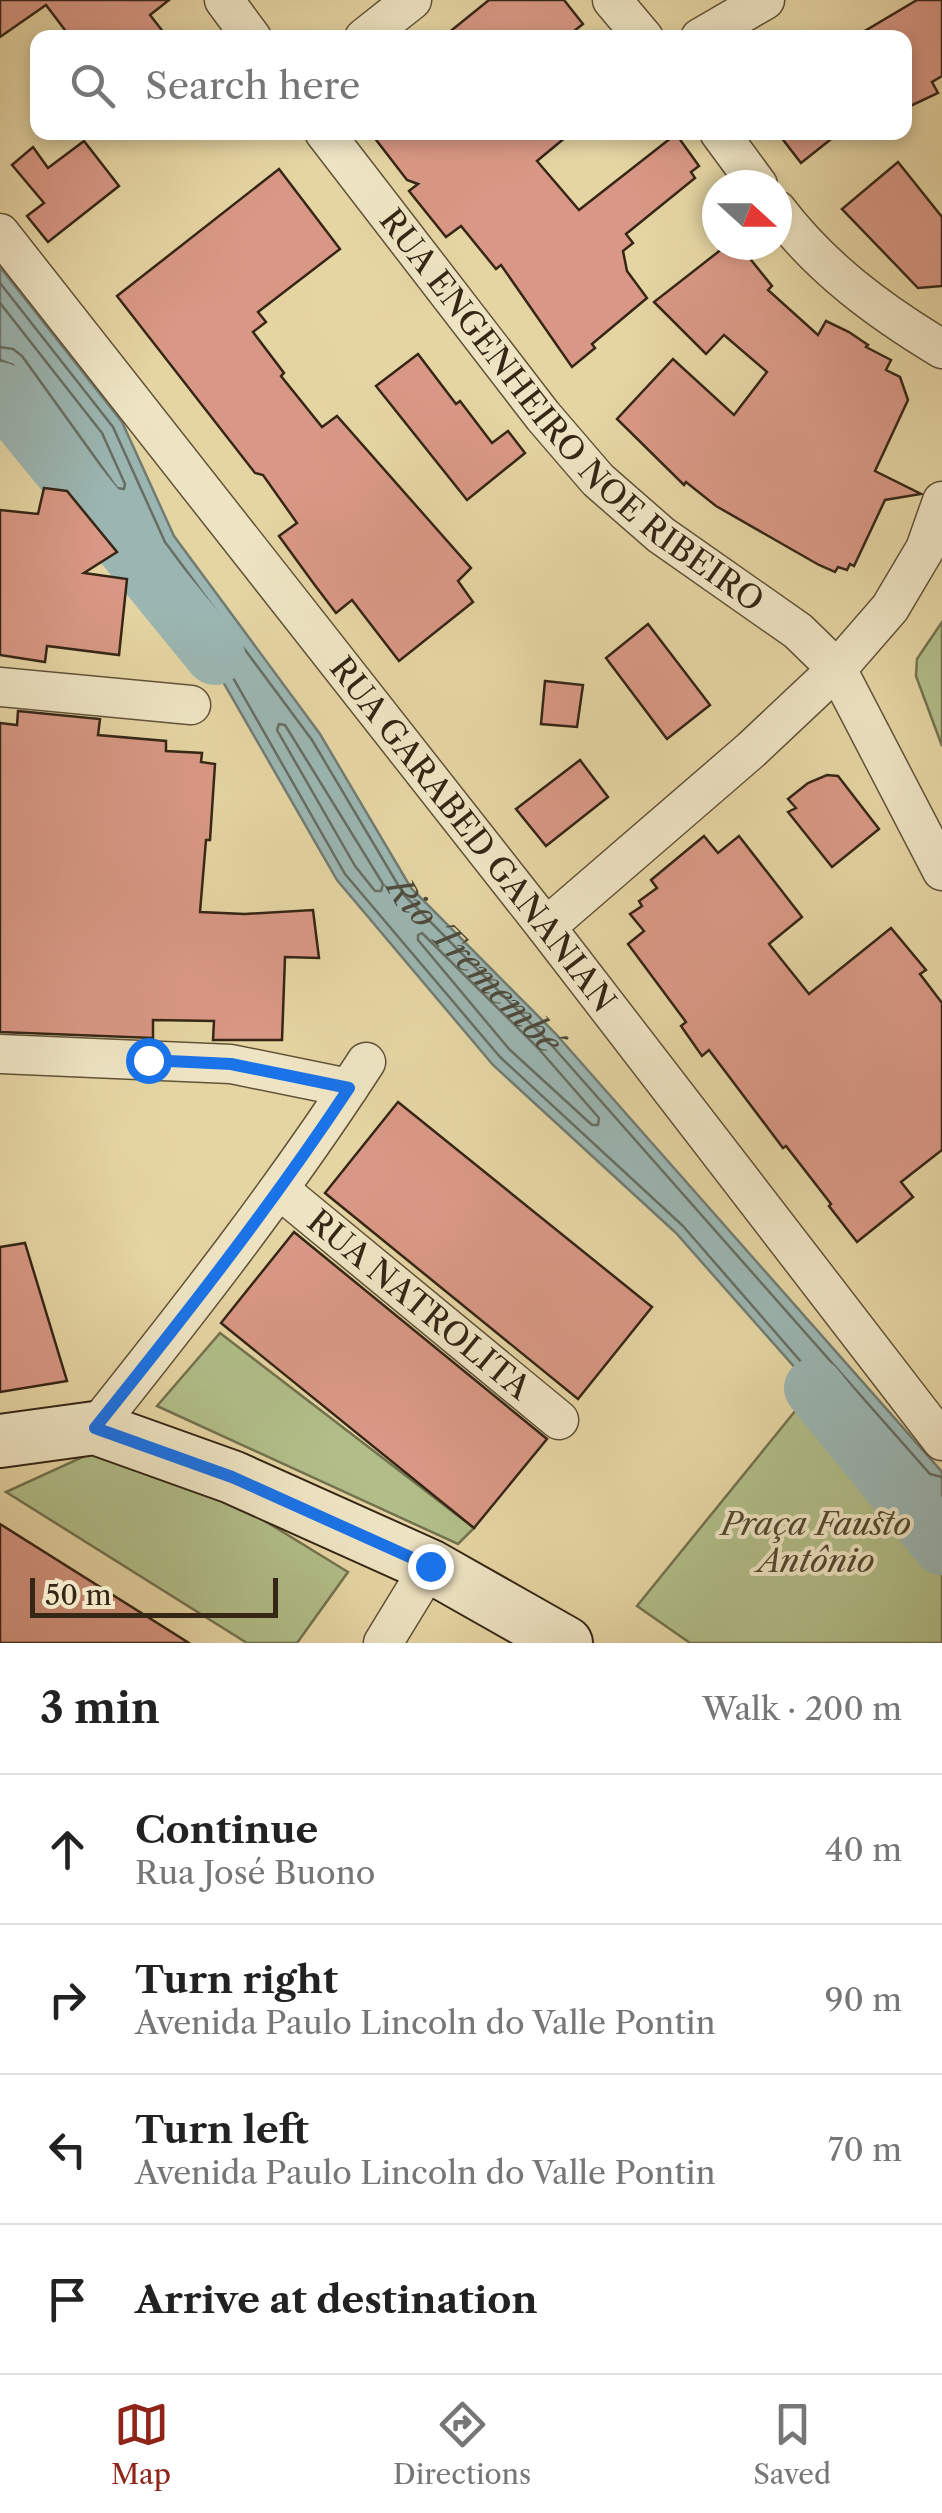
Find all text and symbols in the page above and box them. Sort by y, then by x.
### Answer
search box [30,30,912,140]
icon: search [65,58,120,113]
text: Search here [145,62,360,109]
north arrow [702,170,792,260]
street label: RUA ENGENHEIRO NOE RIBEIRO [372,201,771,620]
street label: RUA GARABED GANANIAN [322,649,624,1019]
water label: Rio Tremembé [376,867,573,1065]
route start [126,1038,172,1084]
street label: RUA NATROLITA [300,1201,539,1408]
park label: Praça Fausto Antônio [718,1504,911,1580]
route end [408,1544,454,1590]
scale bar [30,1573,278,1618]
text: 50 m [45,1578,112,1612]
text: 3 min [40,1682,160,1734]
text: Walk · 200 m [702,1689,902,1728]
text: Continue [135,1806,318,1853]
icon: ahead [40,1822,95,1877]
text: 40 m [825,1830,902,1869]
text: Rua José Buono [135,1853,375,1892]
text: Turn right [135,1956,338,2003]
icon: right [40,1972,95,2027]
text: 90 m [825,1980,902,2019]
text: Avenida Paulo Lincoln do Valle Pontin [135,2003,715,2042]
text: Turn left [135,2106,309,2153]
icon: left [40,2122,95,2177]
text: 70 m [828,2130,902,2169]
text: Avenida Paulo Lincoln do Valle Pontin [135,2153,715,2192]
icon: arrive [40,2272,95,2327]
text: Arrive at destination [135,2276,538,2323]
tab: Map [111,2397,171,2491]
tab: Directions [393,2397,531,2491]
tab: Saved [753,2397,831,2491]

